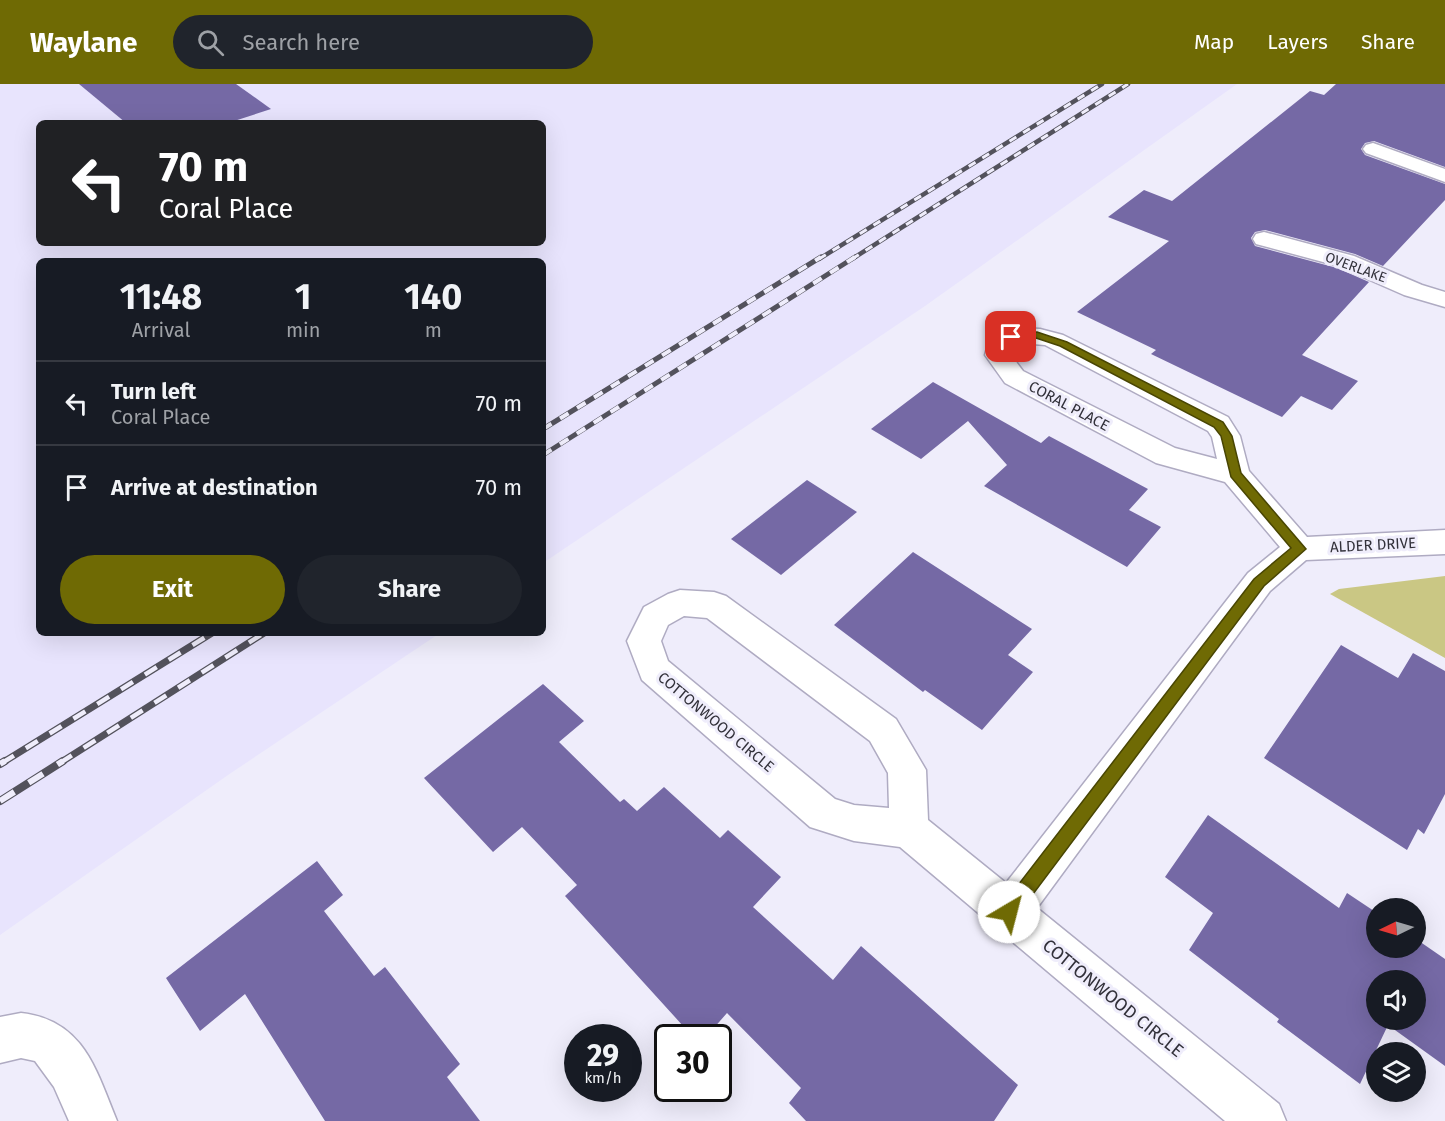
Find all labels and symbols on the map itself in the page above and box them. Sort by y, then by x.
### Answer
street label: OVERLAKE [1323,249,1389,286]
pin [985,311,1036,362]
street label: CORAL PLACE [1026,377,1112,435]
street label: ALDER DRIVE [1329,534,1417,556]
street label: COTTONWOOD CIRCLE [654,668,778,776]
position arrow [977,880,1041,944]
north arrow [1366,898,1426,958]
street label: COTTONWOOD CIRCLE [1038,934,1188,1062]
speed limit sign: 30 [654,1024,732,1102]

